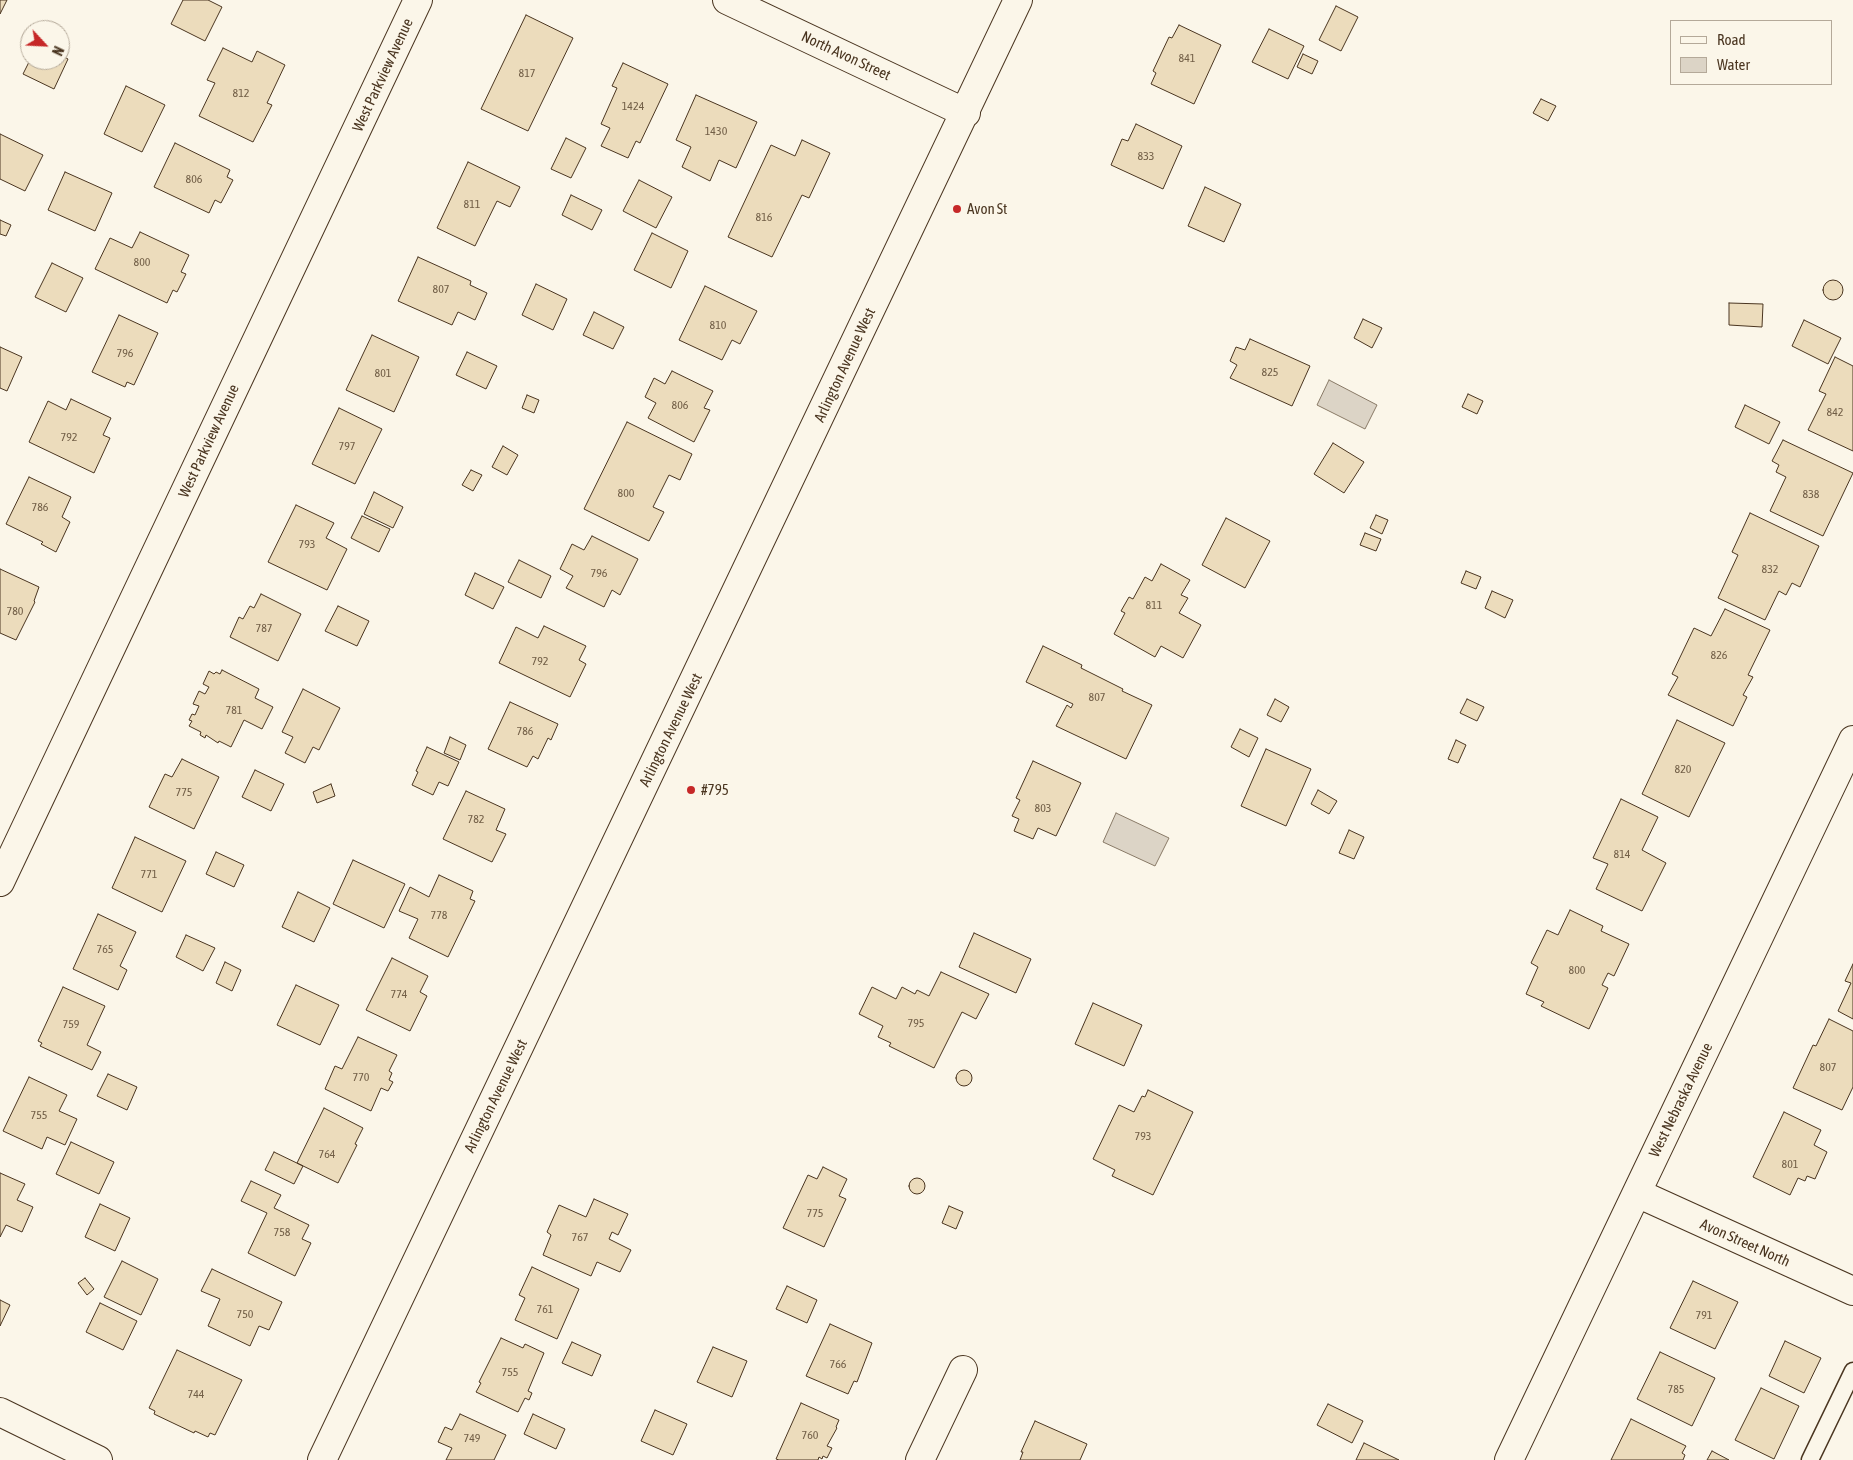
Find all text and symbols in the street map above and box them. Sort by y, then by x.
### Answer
street label: West Parkview Avenue [349,16,417,134]
north arrow [20,20,70,70]
legend [1670,20,1833,85]
street label: North Avon Street [798,27,894,85]
text: Road [1717,31,1746,48]
text: N [49,44,67,58]
house number: 841 [1179,51,1195,65]
text: Water [1717,56,1750,73]
house number: 817 [519,66,535,80]
house number: 812 [233,86,249,100]
house number: 1424 [622,99,644,113]
house number: 1430 [705,124,727,138]
house number: 833 [1138,149,1154,163]
house number: 806 [186,172,202,186]
house number: 811 [464,197,480,211]
place label: Avon St [967,200,1007,218]
marker: Avon St [951,203,963,215]
house number: 816 [756,210,772,224]
house number: 800 [134,255,150,269]
house number: 807 [433,282,449,296]
street label: Arlington Avenue West [811,305,879,425]
house number: 810 [710,318,726,332]
house number: 796 [117,346,133,360]
house number: 825 [1262,365,1278,379]
house number: 801 [375,366,391,380]
street label: West Parkview Avenue [175,382,243,500]
house number: 806 [672,398,688,412]
house number: 842 [1827,405,1843,419]
house number: 792 [61,430,77,444]
house number: 797 [339,439,355,453]
house number: 800 [618,486,634,500]
house number: 838 [1803,487,1819,501]
house number: 786 [32,500,48,514]
house number: 793 [299,537,315,551]
house number: 832 [1762,562,1778,576]
house number: 796 [591,566,607,580]
house number: 811 [1146,598,1162,612]
house number: 780 [7,604,23,618]
house number: 787 [256,621,272,635]
house number: 826 [1711,648,1727,662]
house number: 792 [532,654,548,668]
street label: Arlington Avenue West [636,670,706,790]
house number: 807 [1089,690,1105,704]
house number: 781 [226,703,242,717]
house number: 786 [517,724,533,738]
house number: 820 [1675,762,1691,776]
place label: #795 [701,781,729,799]
marker: #795 [685,784,697,796]
house number: 775 [176,785,192,799]
house number: 803 [1035,801,1051,815]
house number: 782 [468,812,484,826]
house number: 814 [1614,847,1630,861]
house number: 771 [141,867,157,881]
house number: 778 [431,908,447,922]
house number: 765 [97,942,113,956]
house number: 800 [1569,963,1585,977]
house number: 774 [391,987,407,1001]
house number: 795 [908,1016,924,1030]
house number: 759 [63,1017,79,1031]
street label: Arlington Avenue West [461,1036,531,1156]
street label: West Nebraska Avenue [1645,1040,1717,1160]
house number: 807 [1820,1060,1836,1074]
house number: 770 [353,1070,369,1084]
house number: 755 [31,1108,47,1122]
house number: 793 [1135,1129,1151,1143]
house number: 764 [319,1147,335,1161]
house number: 801 [1782,1157,1798,1171]
house number: 775 [807,1206,823,1220]
street label: Avon Street North [1697,1215,1793,1271]
house number: 758 [274,1225,290,1239]
house number: 767 [572,1230,588,1244]
house number: 761 [537,1302,553,1316]
house number: 750 [237,1307,253,1321]
house number: 791 [1696,1308,1712,1322]
house number: 766 [830,1357,846,1371]
house number: 755 [502,1365,518,1379]
house number: 785 [1668,1382,1684,1396]
house number: 744 [188,1387,204,1401]
house number: 760 [802,1428,818,1442]
house number: 749 [464,1431,480,1445]

